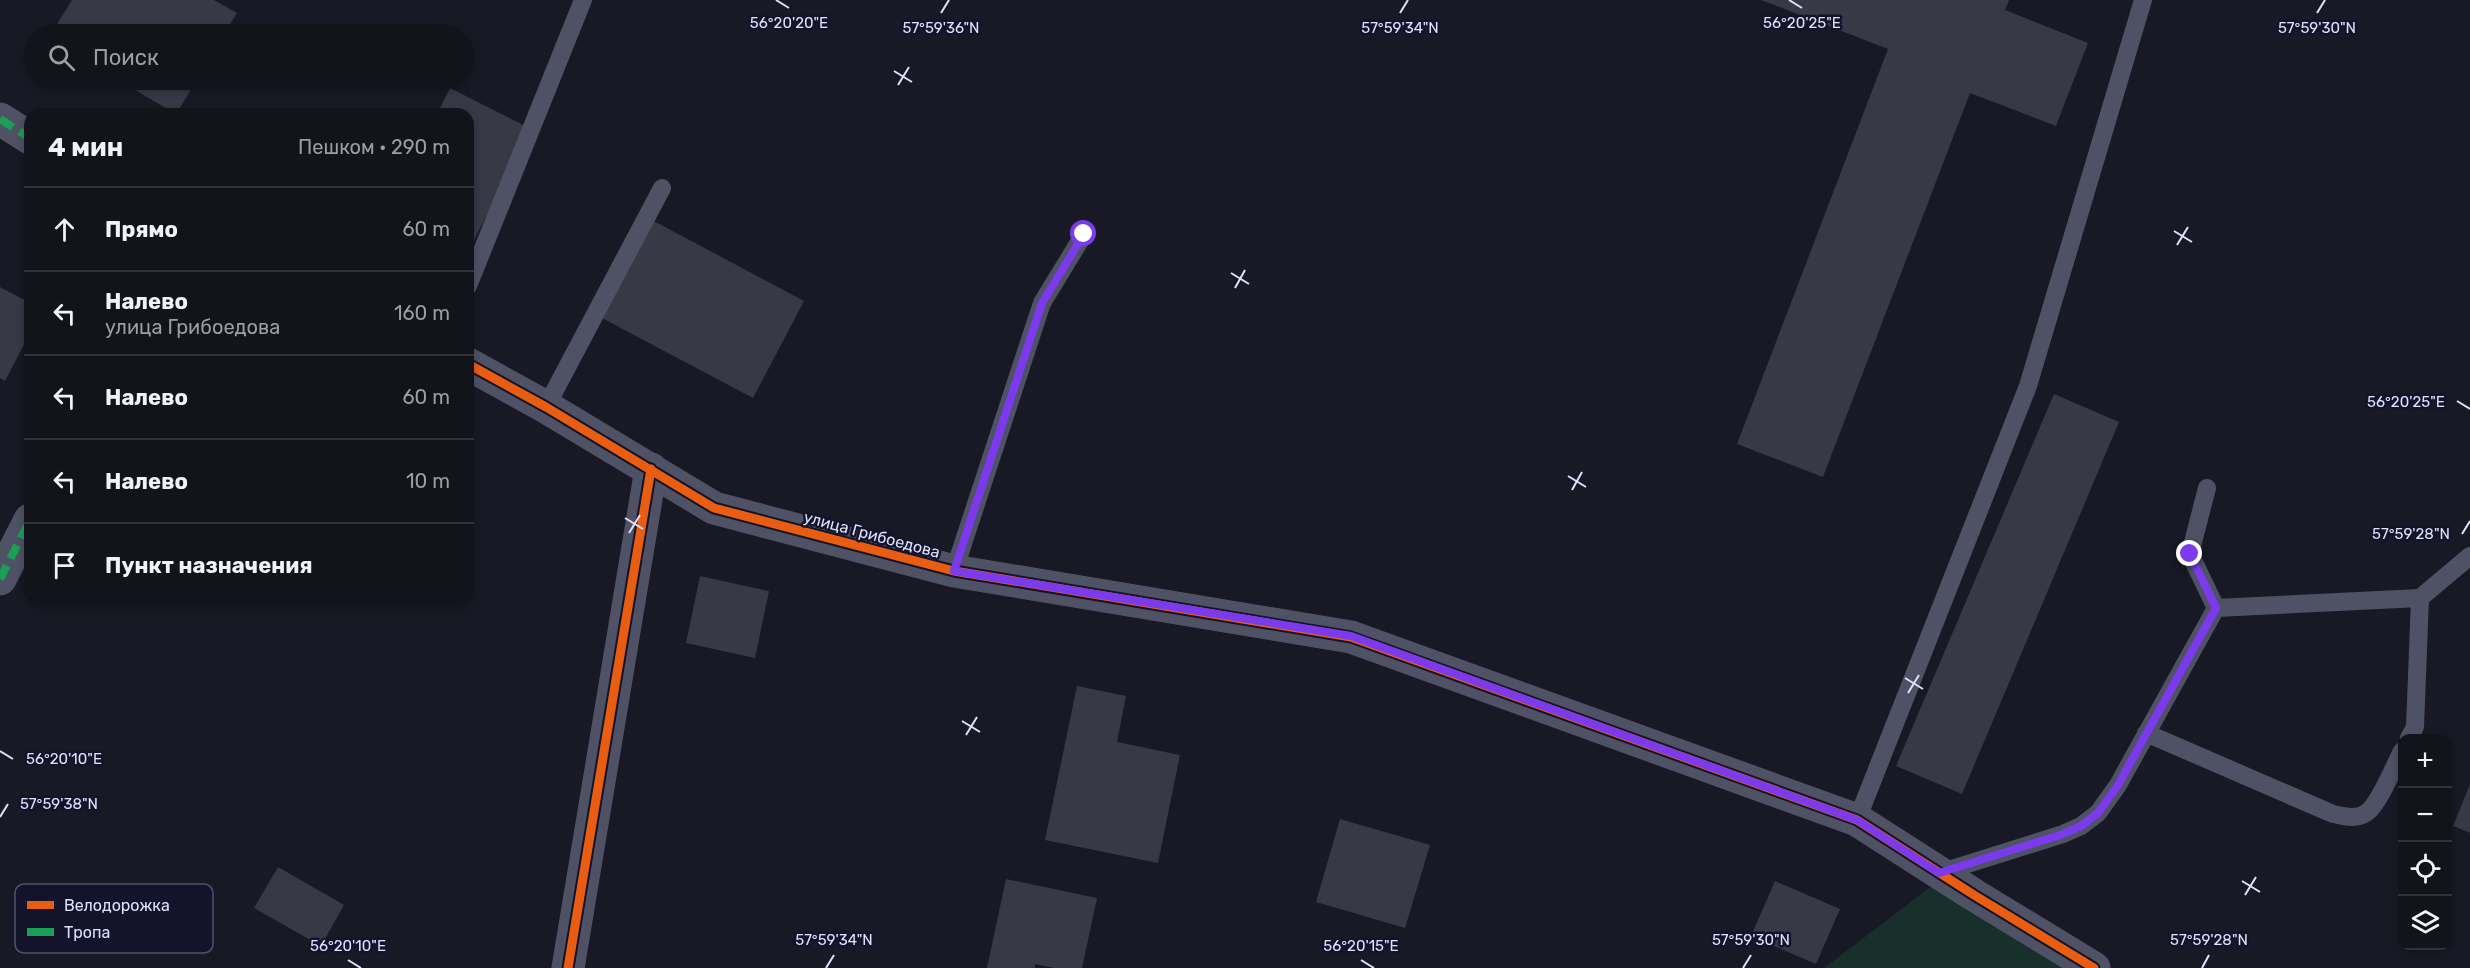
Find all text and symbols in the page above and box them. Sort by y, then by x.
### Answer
text: 56°20'20"E [750,14,828,32]
text: 56°20'25"E [1763,14,1841,32]
text: 57°59'36"N [902,19,980,37]
text: 57°59'34"N [1361,19,1439,37]
text: 57°59'30"N [2278,19,2356,37]
search box [24,24,474,90]
icon: search [45,41,78,74]
text: Поиск [93,44,159,71]
text: 4 мин [48,132,123,163]
text: Пешком · 290 m [298,135,450,159]
icon: ahead [48,213,81,246]
text: Прямо [105,216,178,243]
text: 60 m [403,217,450,241]
route start [1070,220,1096,246]
text: Налево [105,288,188,315]
icon: left [48,297,81,330]
text: 160 m [394,301,450,325]
text: улица Грибоедова [105,315,280,339]
icon: left [48,381,81,414]
text: Налево [105,384,188,411]
text: 60 m [403,385,450,409]
text: 56°20'25"E [2367,393,2445,411]
icon: left [48,465,81,498]
text: Налево [105,468,188,495]
text: 10 m [406,469,450,493]
street label: улица Грибоедова [802,507,942,562]
text: 57°59'28"N [2372,525,2450,543]
route end [2176,540,2202,566]
icon: arrive [48,549,81,582]
text: Пункт назначения [105,552,313,579]
map controls [2398,734,2452,950]
button: + [2398,734,2452,788]
text: 56°20'10"E [26,750,102,768]
button: − [2398,788,2452,842]
text: 57°59'38"N [20,795,98,813]
button: locate [2398,842,2452,896]
legend [15,884,213,953]
text: Велодорожка [64,896,170,915]
button: layers [2398,896,2452,950]
text: Тропа [64,923,110,942]
text: 57°59'34"N [795,931,873,949]
text: 57°59'30"N [1712,931,1790,949]
text: 57°59'28"N [2170,931,2248,949]
text: 56°20'10"E [310,937,386,955]
text: 56°20'15"E [1323,937,1399,955]

